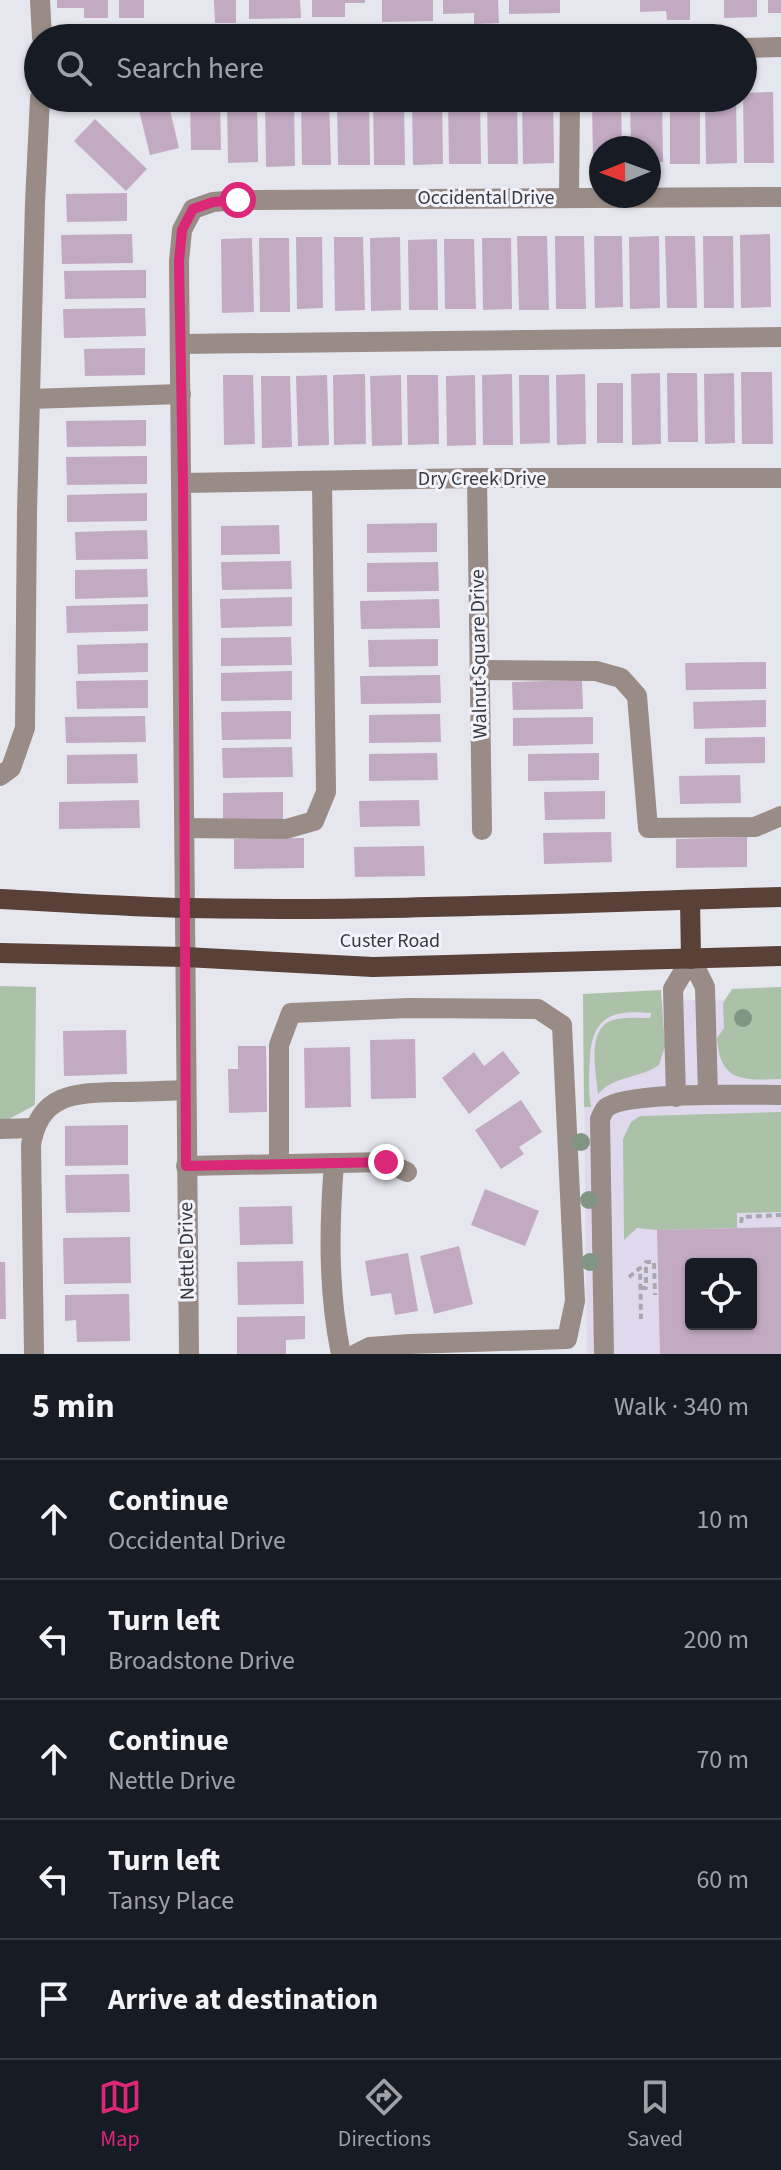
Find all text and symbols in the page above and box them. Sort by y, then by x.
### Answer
search box [24,24,757,112]
icon: search [52,46,96,90]
text: Search here [116,47,264,90]
north arrow [589,136,661,208]
route start [220,182,256,218]
street label: Occidental Drive [418,184,554,212]
street label: Dry Creek Drive [418,465,546,493]
street label: Walnut Square Drive [464,569,494,739]
street label: Custer Road [340,927,440,955]
route end [368,1144,404,1180]
street label: Nettle Drive [172,1202,202,1300]
map controls [685,1258,757,1330]
button: locate [685,1258,757,1330]
text: 5 min [32,1382,115,1431]
text: Walk · 340 m [614,1388,749,1425]
text: Continue [108,1479,229,1522]
icon: ahead [32,1497,76,1541]
text: 10 m [696,1501,749,1538]
text: Occidental Drive [108,1522,286,1559]
text: Turn left [108,1599,220,1642]
icon: left [32,1617,76,1661]
text: 200 m [683,1621,749,1658]
text: Broadstone Drive [108,1642,295,1679]
text: Continue [108,1719,229,1762]
icon: ahead [32,1737,76,1781]
text: 70 m [696,1741,749,1778]
text: Nettle Drive [108,1762,236,1799]
text: Turn left [108,1839,220,1882]
icon: left [32,1857,76,1901]
text: 60 m [696,1861,749,1898]
text: Tansy Place [108,1882,234,1919]
icon: arrive [32,1977,76,2021]
text: Arrive at destination [108,1978,378,2021]
tab: Map [98,2075,142,2155]
tab: Directions [338,2075,431,2155]
tab: Saved [627,2075,683,2155]

